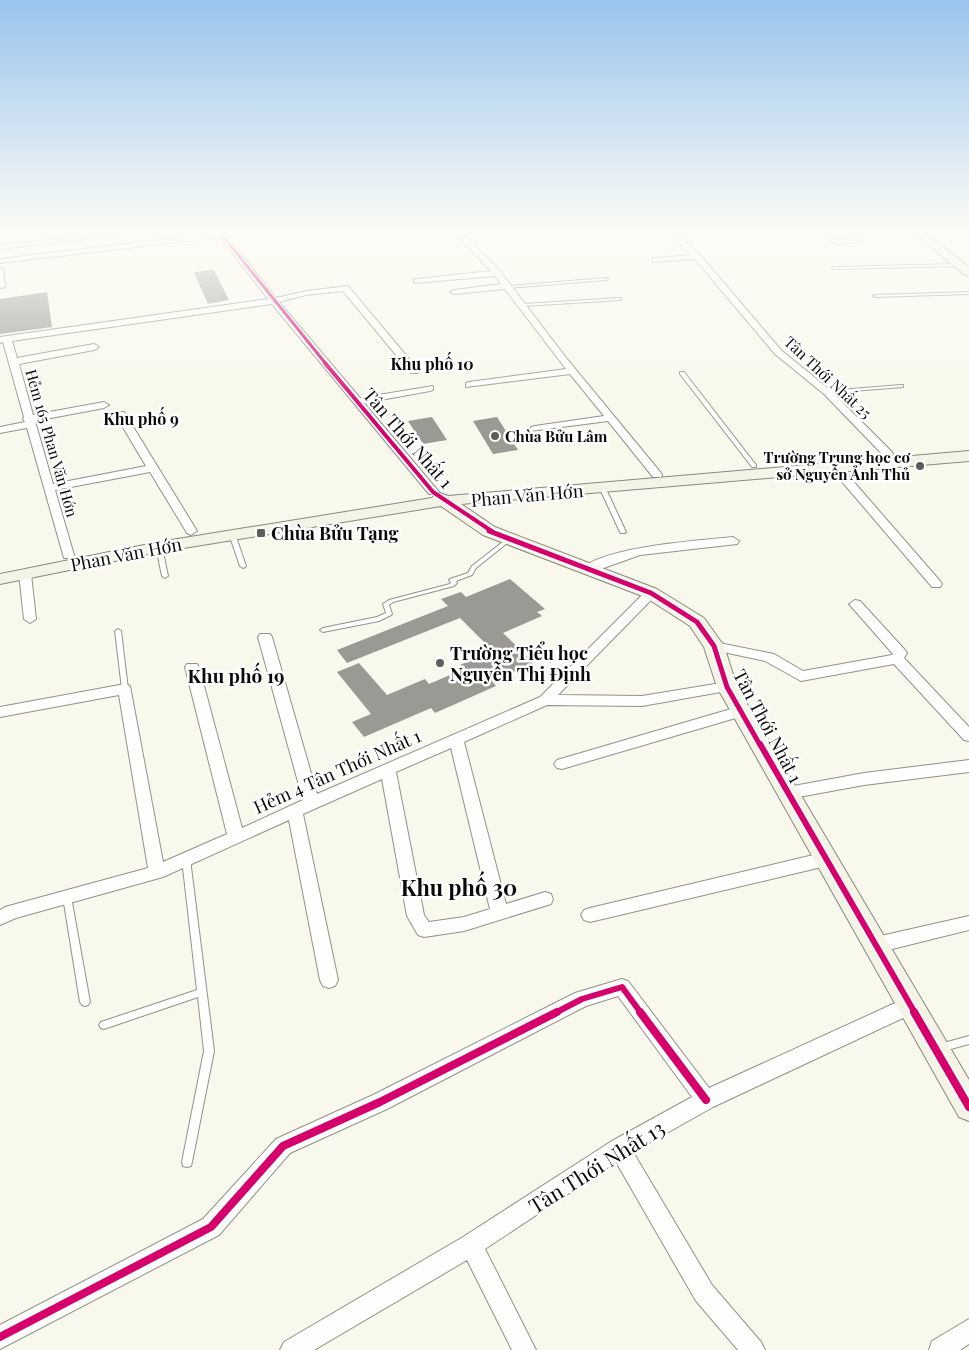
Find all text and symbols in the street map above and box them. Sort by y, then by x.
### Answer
street label: Tân Thới Nhất 25 [780,331,876,423]
district label: Khu phố 10 [390,351,474,374]
street label: Hẻm 165 Phan Văn Hớn [21,367,83,519]
street label: Tân Thới Nhất 1 [358,382,460,493]
district label: Khu phố 9 [103,406,179,429]
place label: Chùa Bửu Lâm [505,426,608,446]
marker: Chùa Bửu Lâm [489,430,501,442]
place label: Trường Trung học cơ sở Nguyễn Ảnh Thủ [764,447,911,484]
marker: Trường Trung học cơ sở Nguyễn Ảnh Thủ [914,460,926,472]
street label: Phan Văn Hớn [470,478,585,512]
place label: Chùa Bửu Tạng [271,521,398,545]
marker: Chùa Bửu Tạng [255,527,267,539]
street label: Phan Văn Hớn [68,531,184,577]
place label: Trường Tiểu học Nguyễn Thị Định [450,641,591,686]
marker: Trường Tiểu học Nguyễn Thị Định [434,657,446,669]
district label: Khu phố 19 [188,662,284,688]
street label: Tân Thới Nhất 1 [728,664,810,787]
street label: Hẻm 4 Tân Thới Nhất 1 [249,721,425,819]
district label: Khu phố 30 [401,871,517,902]
street label: Tân Thới Nhất 13 [523,1113,669,1219]

